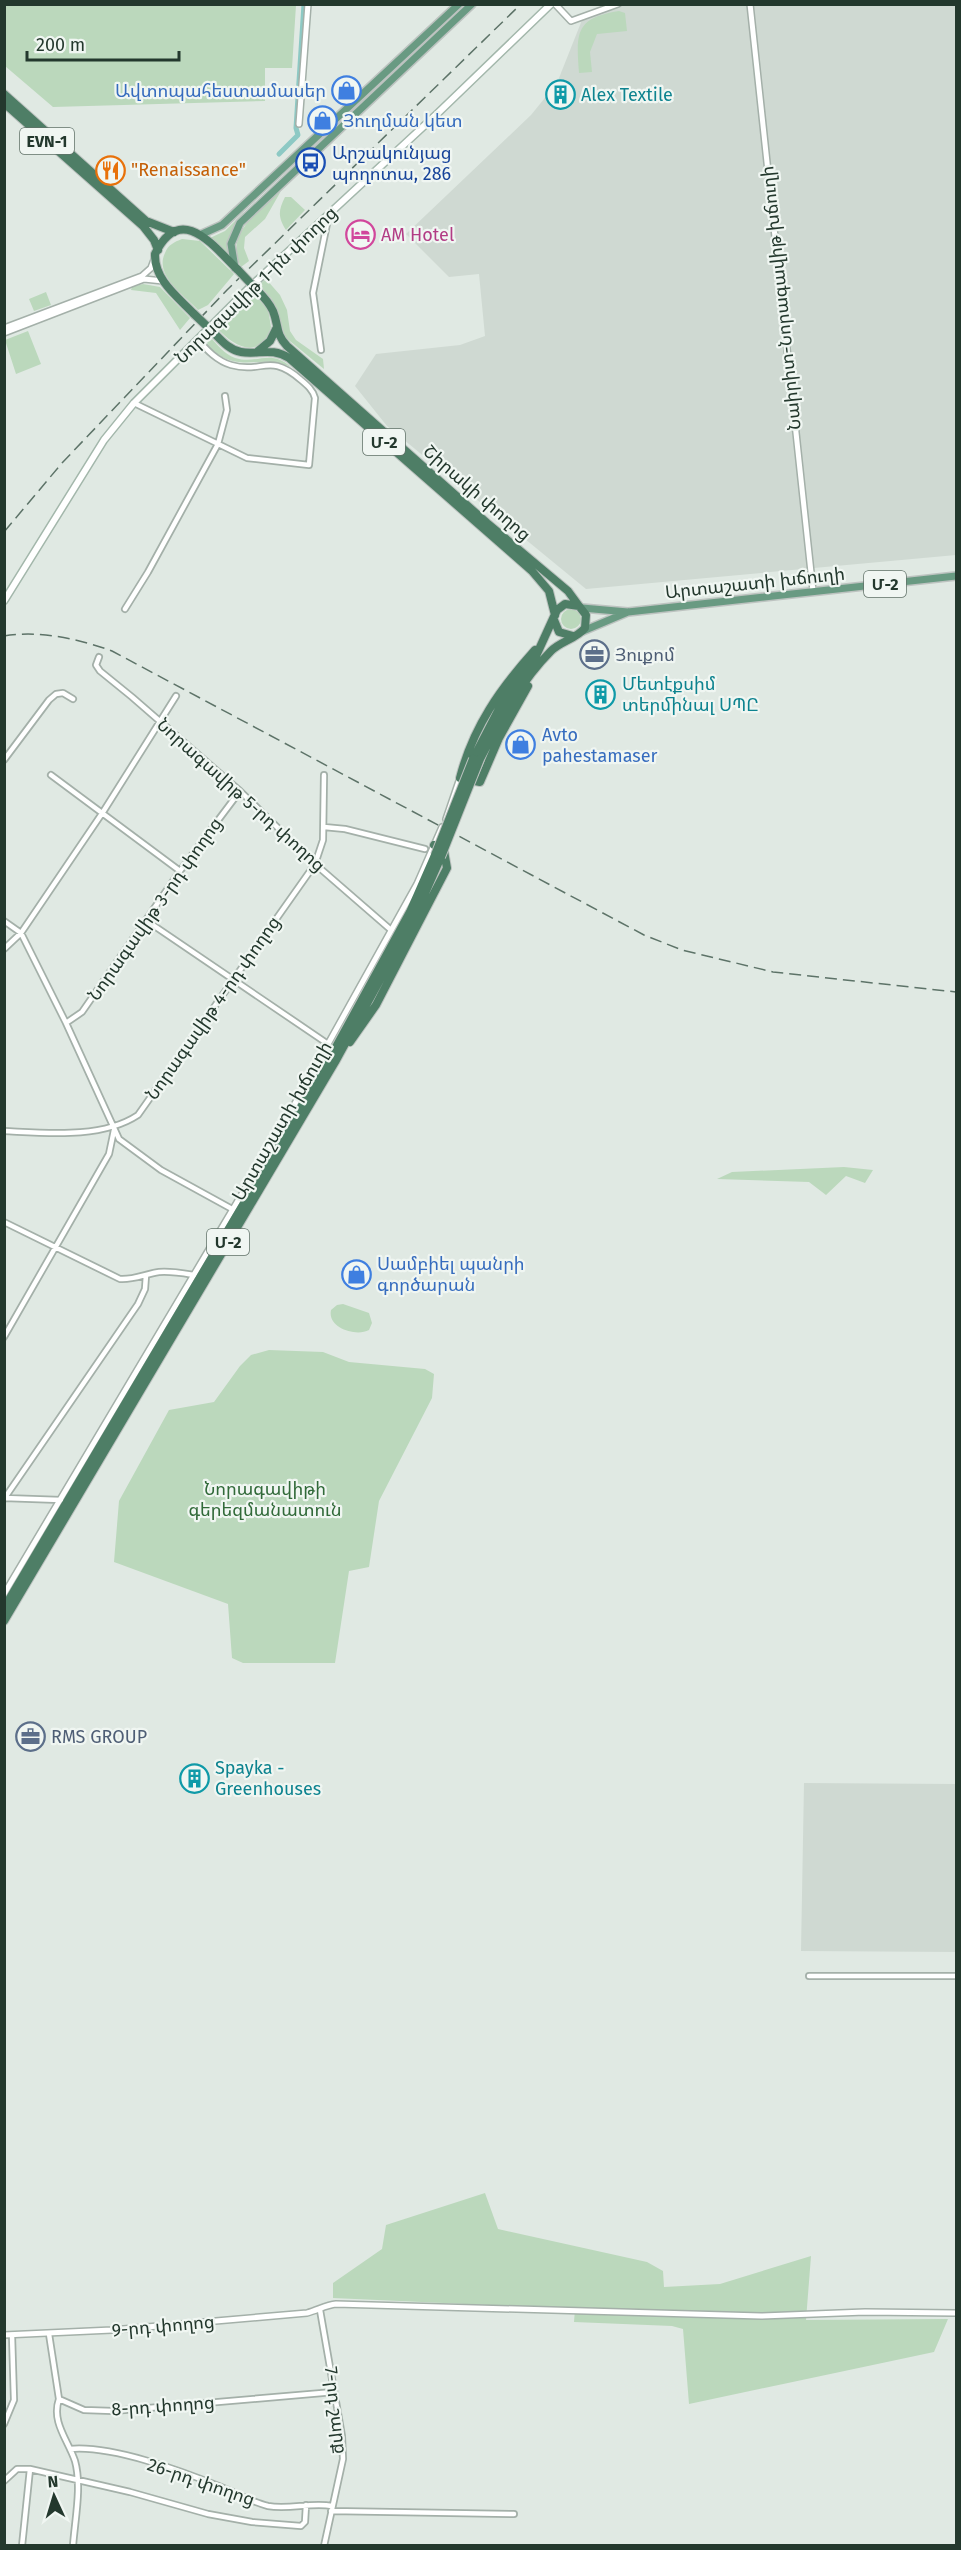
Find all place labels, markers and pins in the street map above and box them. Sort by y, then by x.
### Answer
shop icon: Ավտոպահեստամասեր [331,75,363,107]
building icon: Alex Textile [544,79,576,111]
place label: Ավտոպահեստամասեր [115,80,326,102]
place label: Alex Textile [581,84,673,106]
shop icon: Յուղման կետ [306,105,338,137]
place label: Յուղման կետ [343,110,463,132]
place label: Արշակունյաց պողոտա, 286 [332,142,452,185]
bus stop icon: Արշակունյաց պողոտա, 286 [295,147,327,179]
restaurant icon: "Renaissance" [94,154,126,186]
place label: "Renaissance" [131,159,246,181]
hotel icon: AM Hotel [344,219,376,251]
place label: AM Hotel [381,224,454,246]
office icon: Յուքոմ [578,639,610,671]
place label: Յուքոմ [615,644,675,666]
place label: Մետէքսիմ տերմինալ ՍՊԸ [622,673,759,716]
building icon: Մետէքսիմ տերմինալ ՍՊԸ [585,678,617,710]
place label: Avto pahestamaser [542,724,657,767]
shop icon: Avto pahestamaser [505,729,537,761]
place label: Սամբիել պանրի գործարան [377,1253,525,1296]
shop icon: Սամբիել պանրի գործարան [340,1258,372,1290]
office icon: RMS GROUP [14,1721,46,1753]
place label: RMS GROUP [51,1726,147,1748]
place label: Spayka - Greenhouses [215,1757,321,1800]
building icon: Spayka - Greenhouses [178,1762,210,1794]

